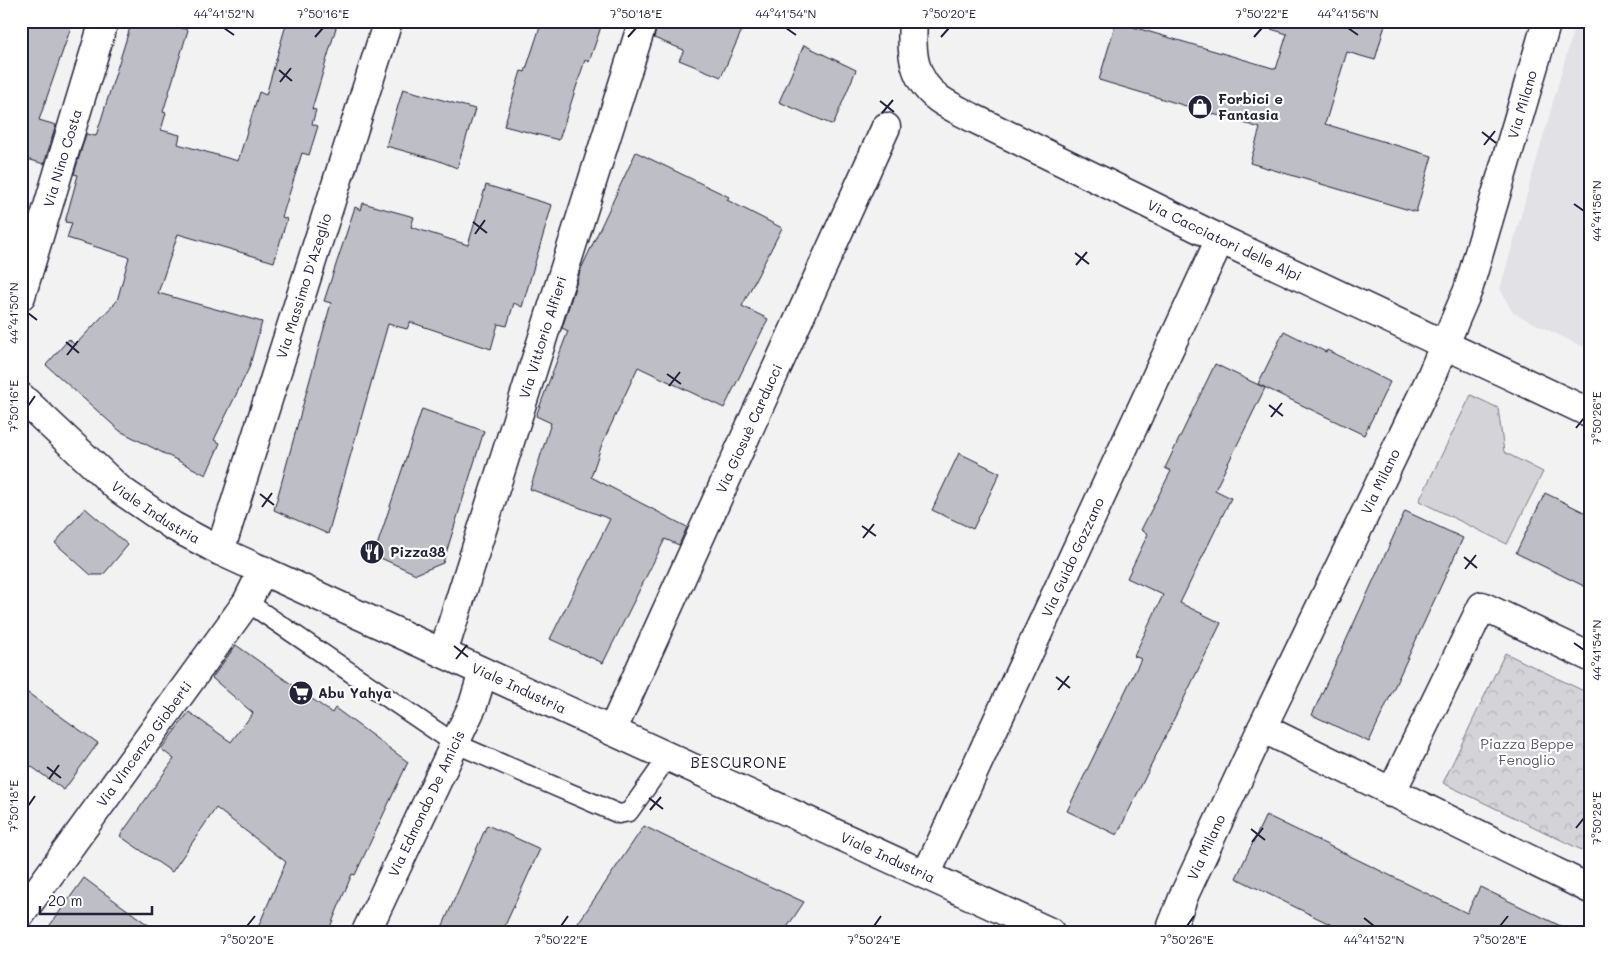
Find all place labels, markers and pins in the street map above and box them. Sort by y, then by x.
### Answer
place label: Forbici e Fantasia [1218,89,1283,124]
shop icon: Forbici e Fantasia [1187,94,1213,120]
restaurant icon: Pizza38 [359,539,385,565]
place label: Pizza38 [390,542,446,561]
supermarket icon: Abu Yahya [288,680,314,706]
place label: Abu Yahya [318,683,392,702]

